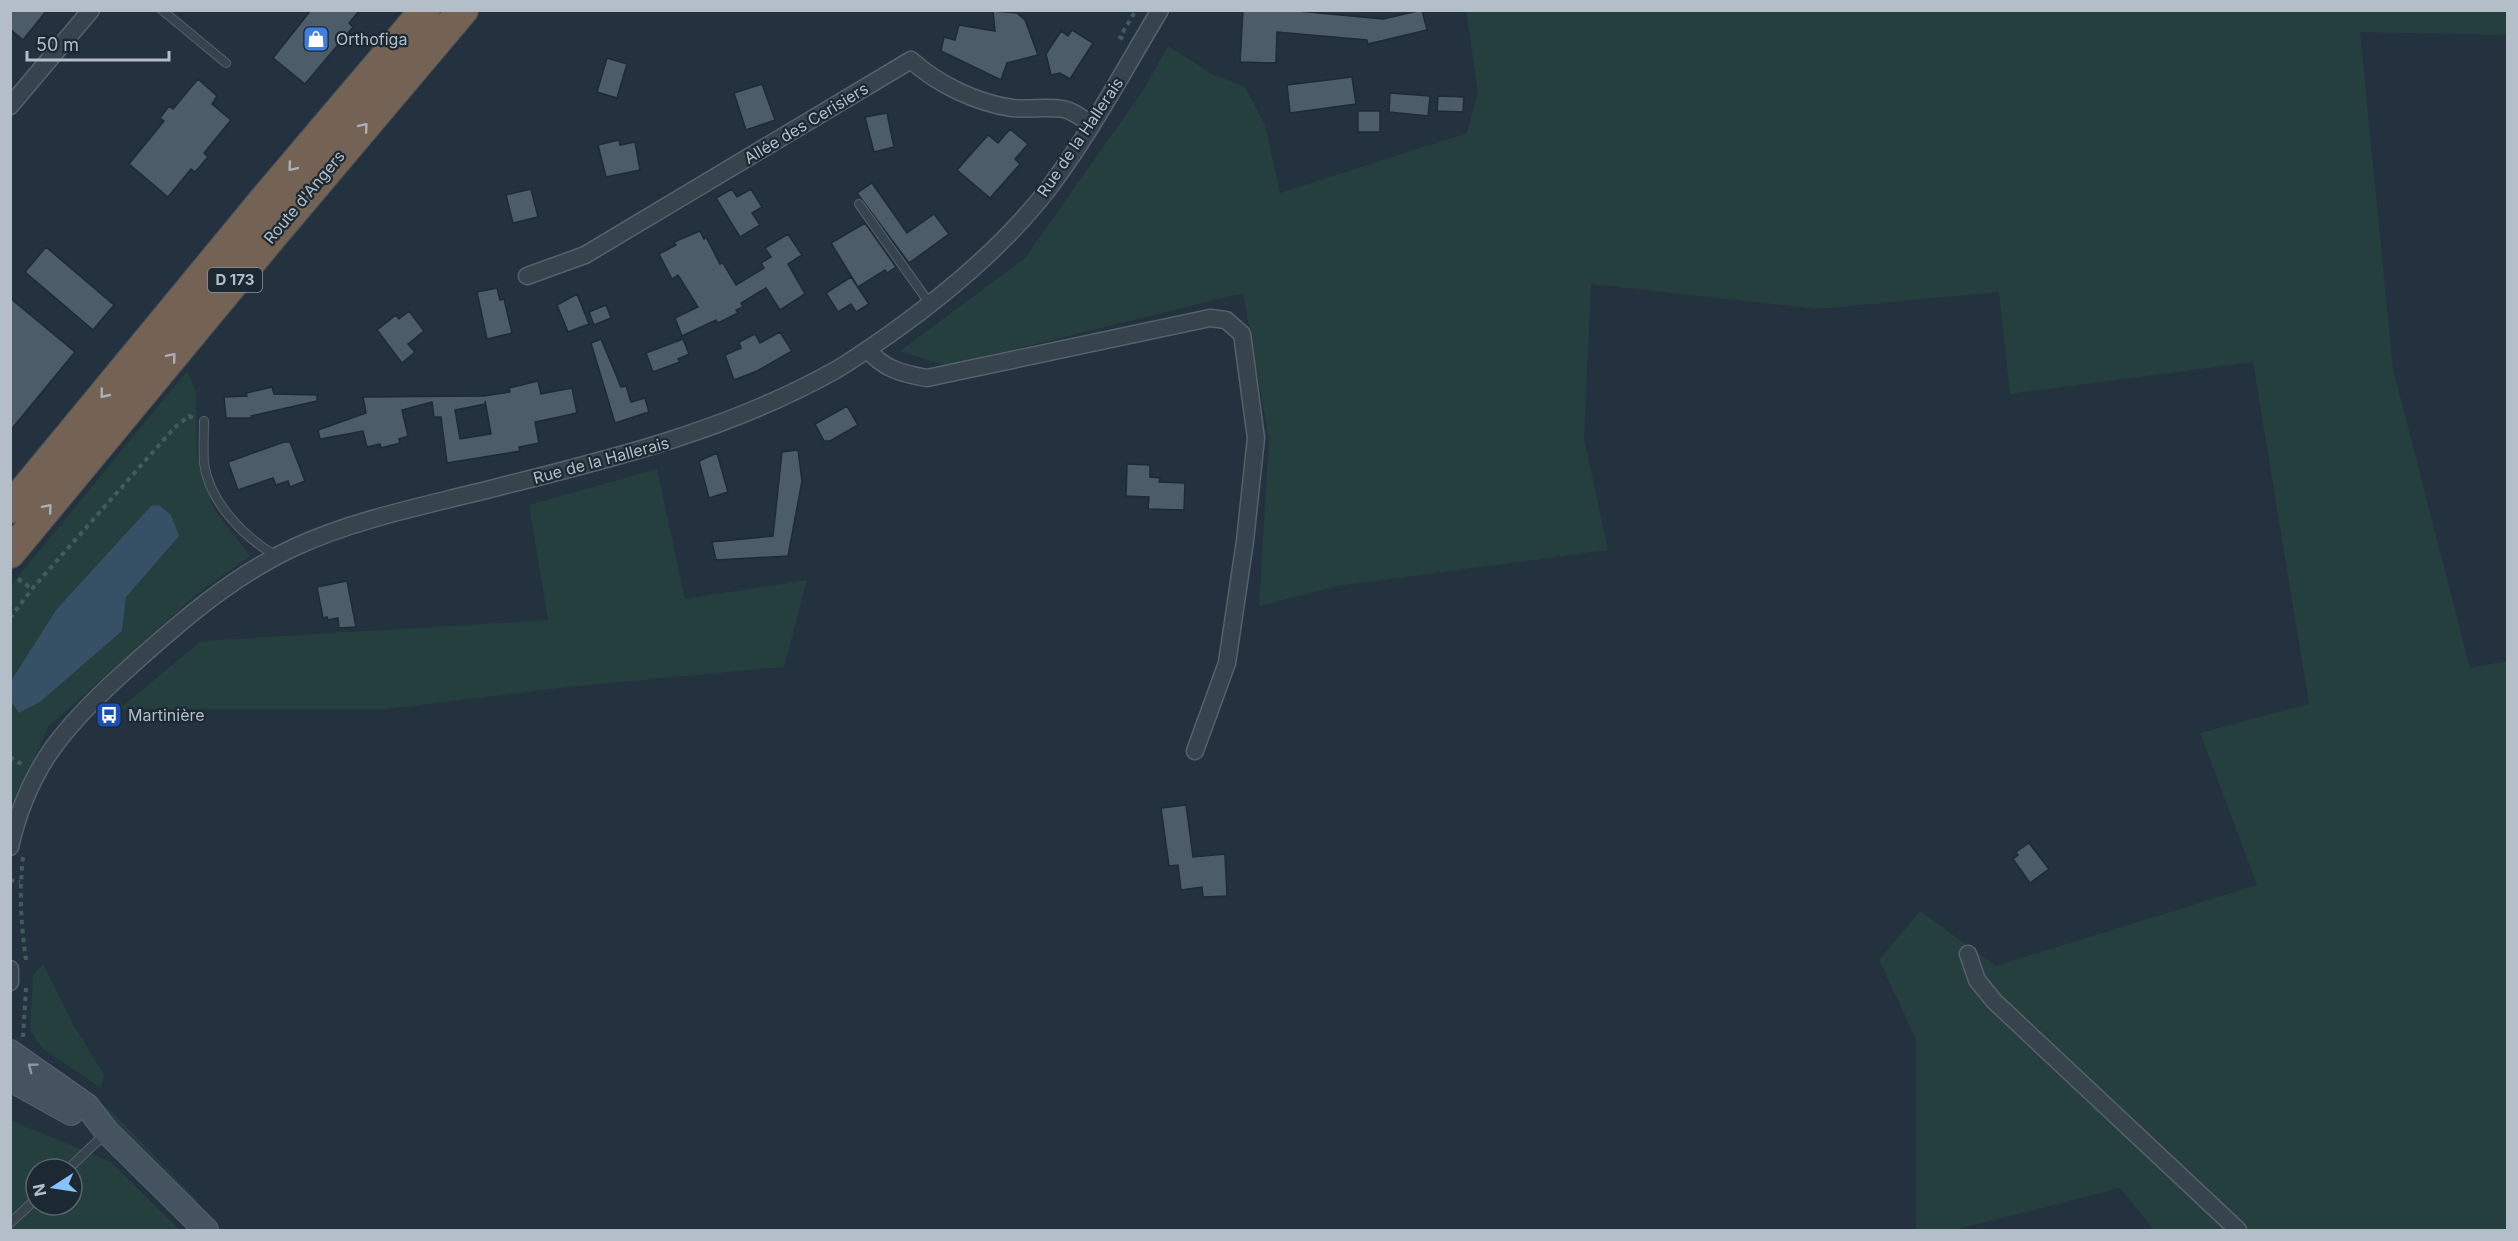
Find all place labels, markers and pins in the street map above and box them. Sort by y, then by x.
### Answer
shop icon: Orthofiga [301,24,331,54]
place label: Orthofiga [336,29,407,49]
bus stop icon: Martinière [94,700,124,730]
place label: Martinière [128,705,205,725]

